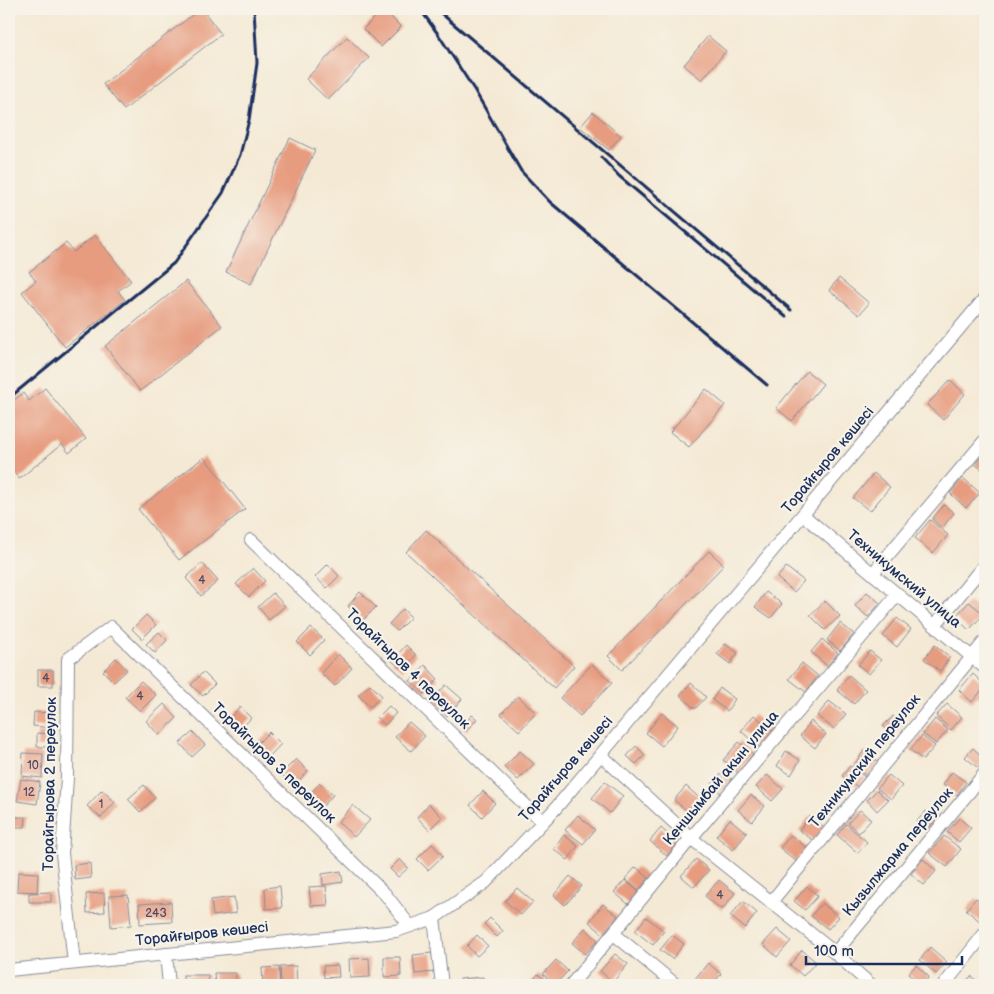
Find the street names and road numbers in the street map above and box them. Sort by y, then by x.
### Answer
street label: Торайғыров көшесі [778,403,878,517]
street label: Техникумский улица [843,526,965,632]
street label: Торайгыров 4 переулок [342,605,474,733]
street label: Техникумский переулок [805,690,925,832]
street label: Торайгырова 2 переулок [39,697,61,871]
street label: Торайгыров 3 переулок [208,699,340,827]
street label: Кеншымбай акын улица [659,707,783,849]
street label: Торайғыров көшесі [515,712,617,826]
street label: Кызылжарма переулок [839,784,957,920]
street label: Торайғыров көшесі [134,918,270,950]

